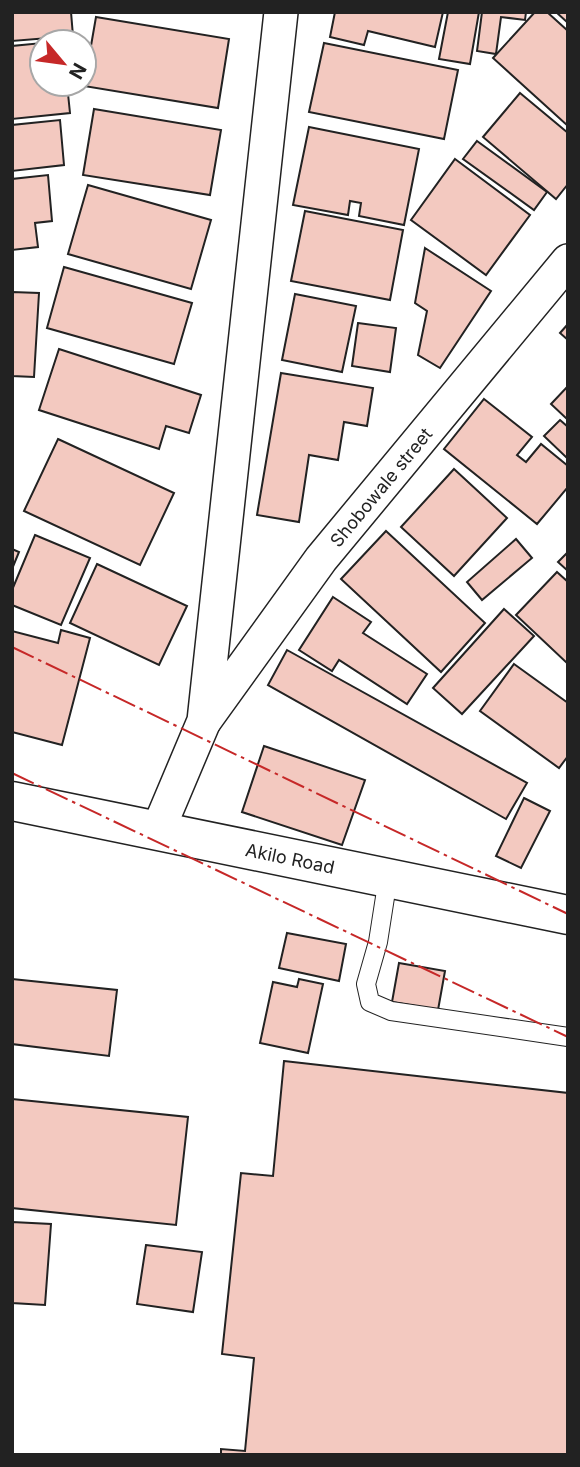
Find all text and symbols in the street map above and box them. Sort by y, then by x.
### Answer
north arrow [28,28,98,98]
text: N [64,59,91,83]
street label: Shobowale street [325,423,436,551]
street label: Akilo Road [244,839,337,877]

